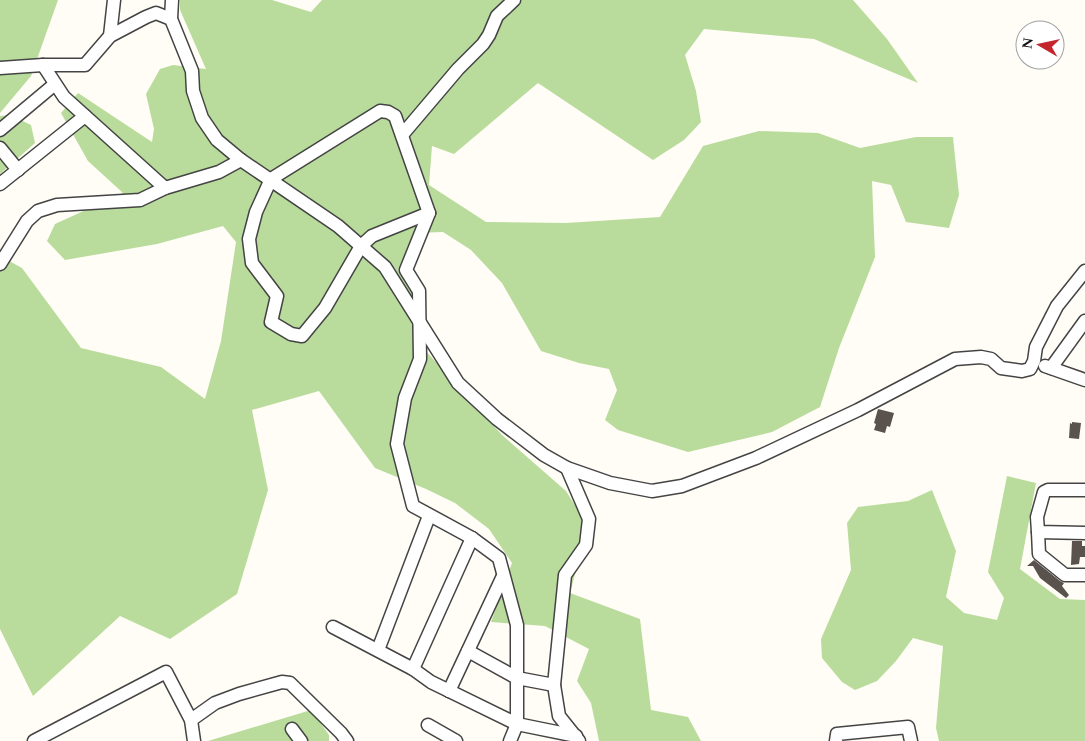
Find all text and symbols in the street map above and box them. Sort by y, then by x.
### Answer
north arrow [1015,20,1065,70]
text: N [1016,36,1039,50]

